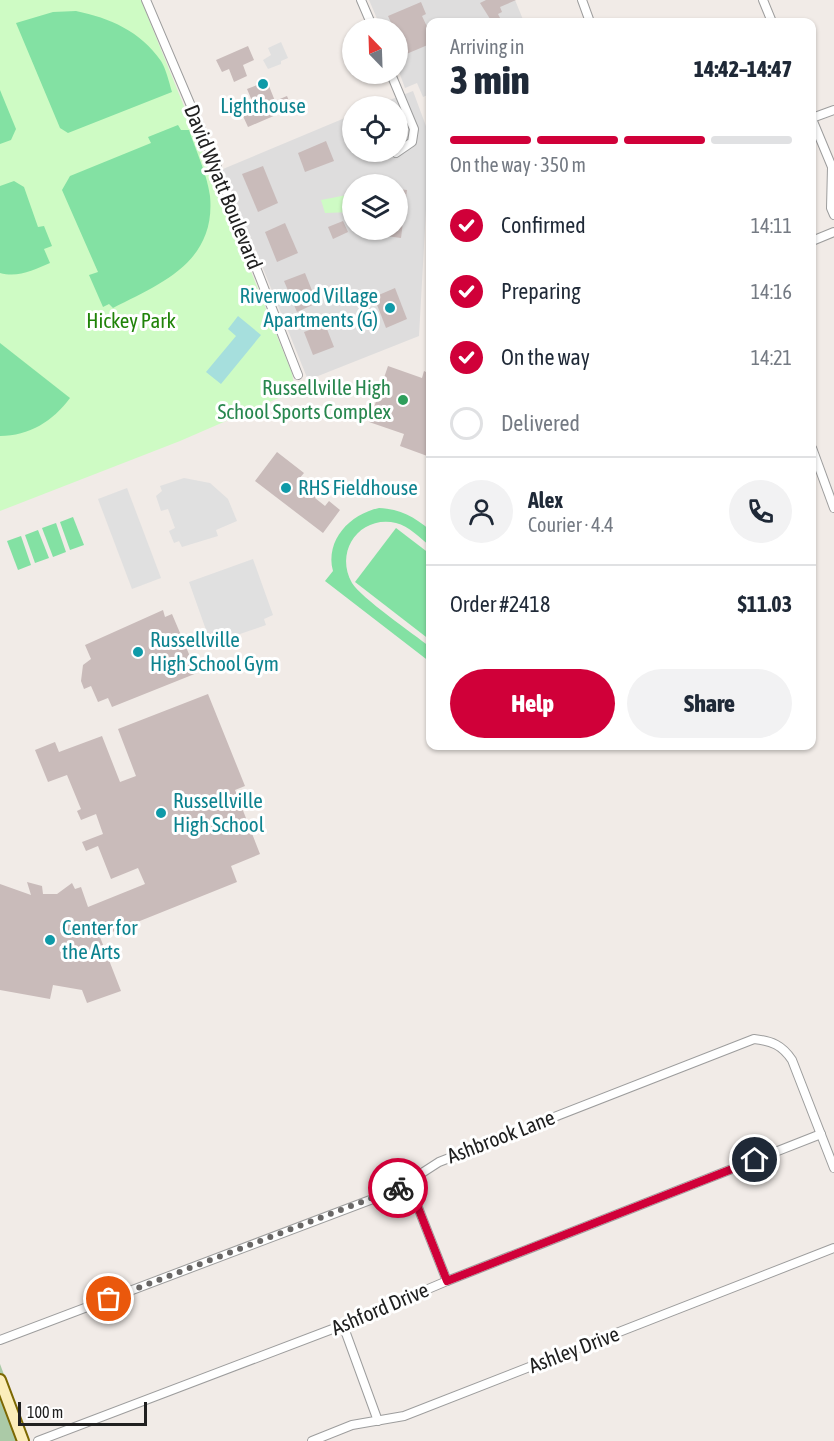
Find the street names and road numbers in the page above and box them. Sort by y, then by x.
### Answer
street label: David Wyatt Boulevard [180,101,268,272]
street label: Ashbrook Lane [443,1105,558,1168]
street label: Ashford Drive [327,1277,432,1339]
street label: Ashley Drive [525,1321,622,1377]

